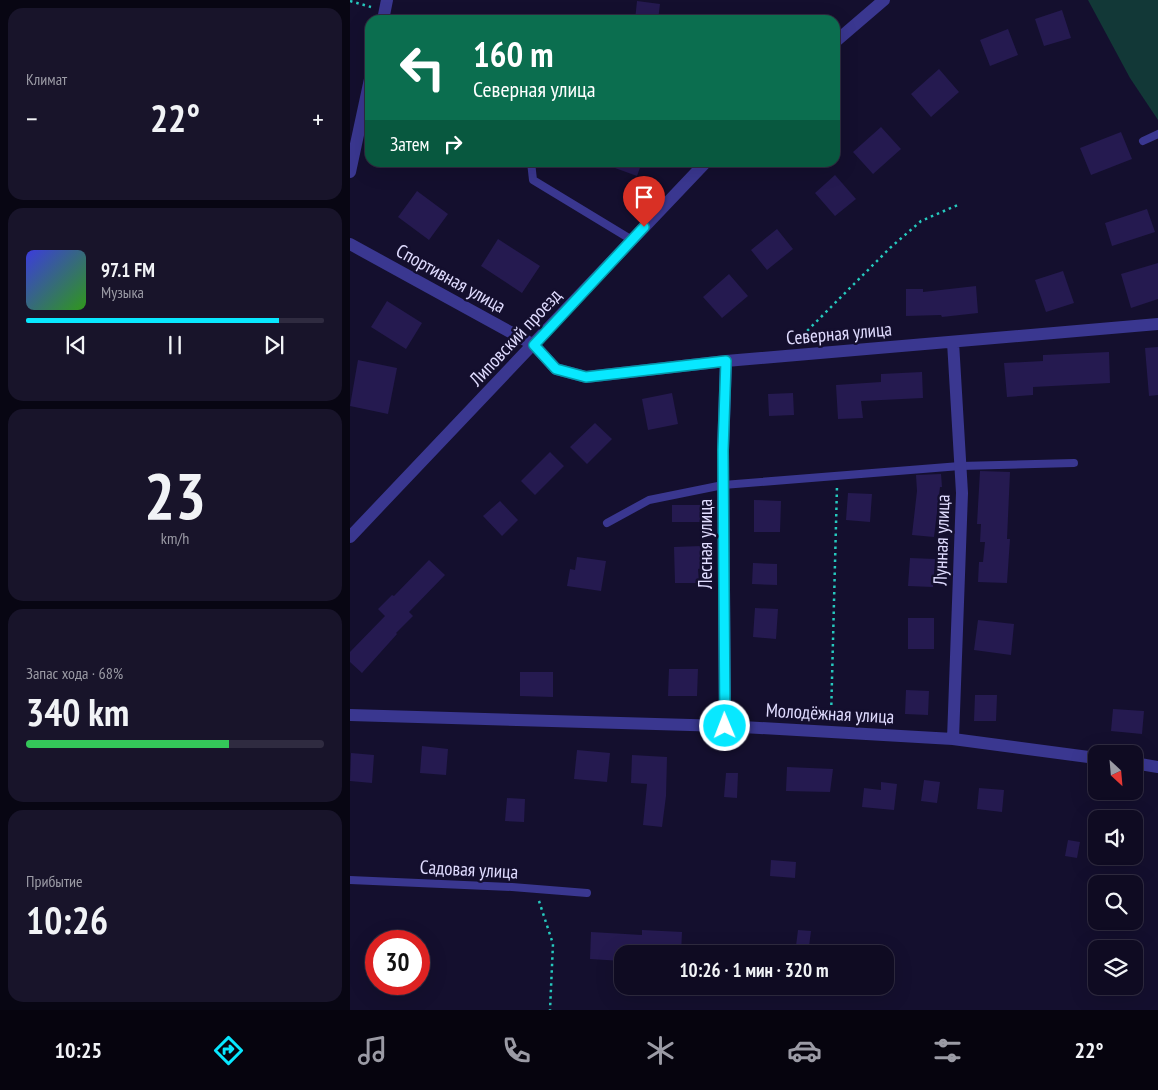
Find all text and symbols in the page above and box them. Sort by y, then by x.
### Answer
text: 160 m [473,31,554,77]
icon: left [390,35,455,100]
text: Климат [26,69,67,89]
text: Северная улица [473,75,596,103]
text: 22° [150,93,200,142]
text: − [26,100,38,137]
text: + [312,100,324,137]
icon: right [439,130,467,158]
text: Затем [390,132,429,156]
pin [623,176,665,227]
icon: arrive [630,183,658,211]
street label: Спортивная улица [392,238,510,318]
text: 97.1 FM [101,258,155,282]
text: Музыка [101,282,144,302]
street label: Липовский проезд [463,283,567,391]
street label: Северная улица [785,316,893,350]
icon: previous [62,331,90,359]
icon: pause [161,331,189,359]
icon: next [260,331,288,359]
text: 23 [144,453,206,537]
street label: Лунная улица [927,494,955,587]
street label: Лесная улица [693,499,717,590]
text: km/h [161,528,189,548]
text: Запас хода · 68% [26,663,123,683]
text: 340 km [26,687,129,736]
street label: Молодёжная улица [765,698,895,728]
position arrow [698,699,750,751]
north arrow [1088,745,1142,800]
map controls [1088,745,1143,995]
button: sound [1088,810,1143,865]
street label: Садовая улица [419,854,519,884]
text: Прибытие [26,871,83,891]
button: search [1088,875,1143,930]
text: 10:26 [26,895,108,944]
speed limit sign: 30 [365,930,430,995]
button: layers [1088,940,1143,995]
text: 10:26 · 1 мин · 320 m [680,958,828,982]
icon: directions [211,1033,246,1068]
icon: music [355,1033,390,1068]
icon: phone [499,1033,534,1068]
icon: climate [643,1033,678,1068]
icon: car [787,1033,822,1068]
icon: filters [930,1033,965,1068]
text: 10:25 [54,1036,102,1064]
text: 22° [1074,1036,1103,1064]

